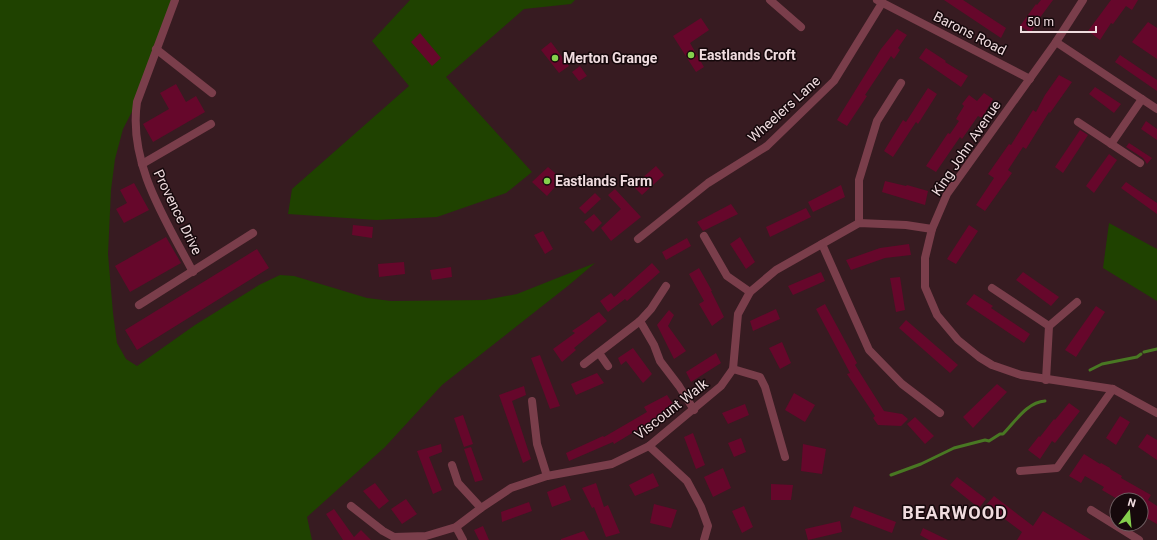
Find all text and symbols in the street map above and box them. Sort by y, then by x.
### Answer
street label: Barons Road [931,8,1009,58]
scale bar [1021,8,1096,34]
text: 50 m [1027,15,1054,29]
place label: Eastlands Croft [699,47,796,63]
place label: Merton Grange [563,50,658,66]
marker: Eastlands Croft [686,50,696,60]
marker: Merton Grange [550,53,560,63]
street label: Wheelers Lane [745,72,823,146]
street label: King John Avenue [928,97,1004,199]
street label: Provence Drive [150,167,206,257]
place label: Eastlands Farm [555,173,652,189]
marker: Eastlands Farm [542,176,552,186]
street label: Viscount Walk [631,375,712,443]
north arrow [1109,492,1149,532]
text: N [1126,496,1137,510]
district label: BEARWOOD [902,502,1008,523]

